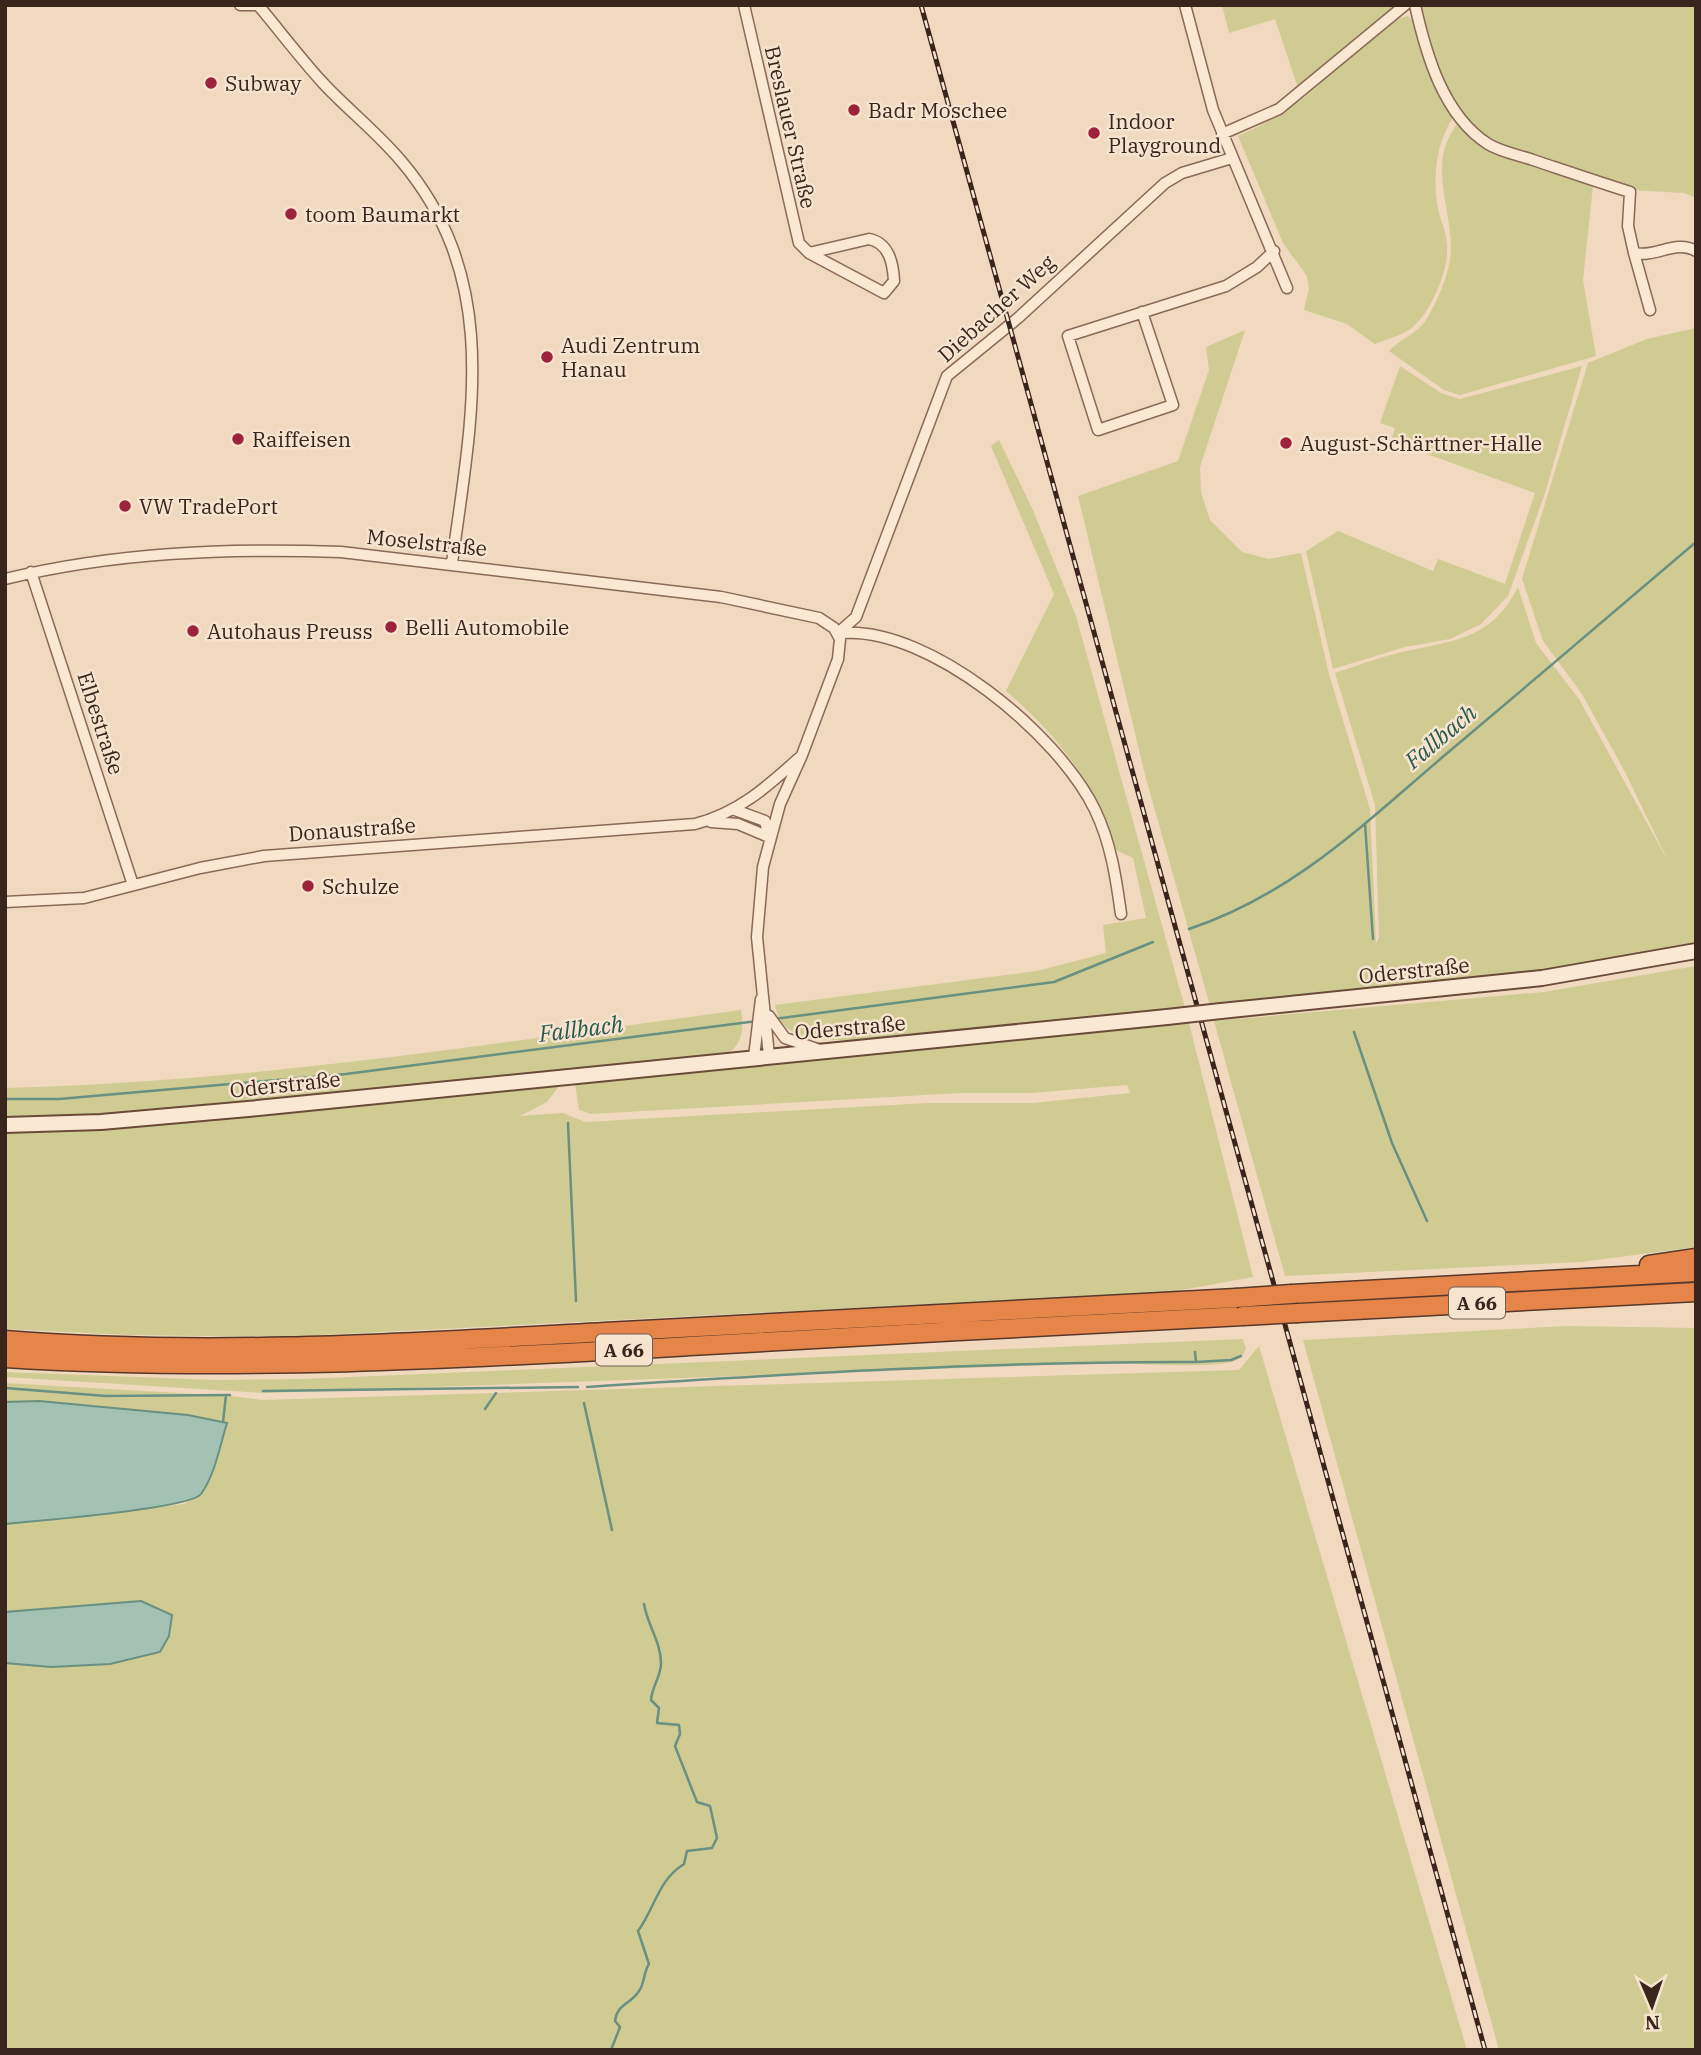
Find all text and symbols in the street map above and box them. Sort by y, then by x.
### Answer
street label: Breslauer Straße [759,43,823,211]
place label: Subway [225,69,302,97]
marker: Subway [203,75,219,91]
place label: Badr Moschee [868,96,1007,124]
marker: Badr Moschee [846,102,862,118]
place label: Indoor Playground [1108,107,1221,159]
marker: Indoor Playground [1086,125,1102,141]
place label: toom Baumarkt [305,200,460,228]
marker: toom Baumarkt [283,206,299,222]
street label: Diebacher Weg [932,248,1061,368]
place label: Audi Zentrum Hanau [561,331,700,383]
marker: Audi Zentrum Hanau [539,349,555,365]
place label: Raiffeisen [252,425,351,453]
place label: August-Schärttner-Halle [1300,429,1542,457]
marker: Raiffeisen [230,431,246,447]
marker: August-Schärttner-Halle [1278,435,1294,451]
place label: VW TradePort [139,492,278,520]
marker: VW TradePort [117,498,133,514]
street label: Moselstraße [365,522,489,562]
place label: Belli Automobile [405,613,569,641]
place label: Autohaus Preuss [207,617,373,645]
marker: Belli Automobile [383,619,399,635]
marker: Autohaus Preuss [185,623,201,639]
street label: Elbestraße [71,668,131,778]
water label: Fallbach [1397,697,1482,775]
street label: Donaustraße [287,811,417,847]
place label: Schulze [322,872,399,900]
marker: Schulze [300,878,316,894]
street label: Oderstraße [1357,950,1471,990]
water label: Fallbach [536,1008,625,1048]
street label: Oderstraße [793,1008,907,1046]
street label: Oderstraße [228,1064,342,1104]
road number: A 66 [1449,1288,1505,1318]
road number: A 66 [596,1334,652,1366]
north arrow [1617,1971,1687,2041]
text: N [1645,2011,1661,2035]

